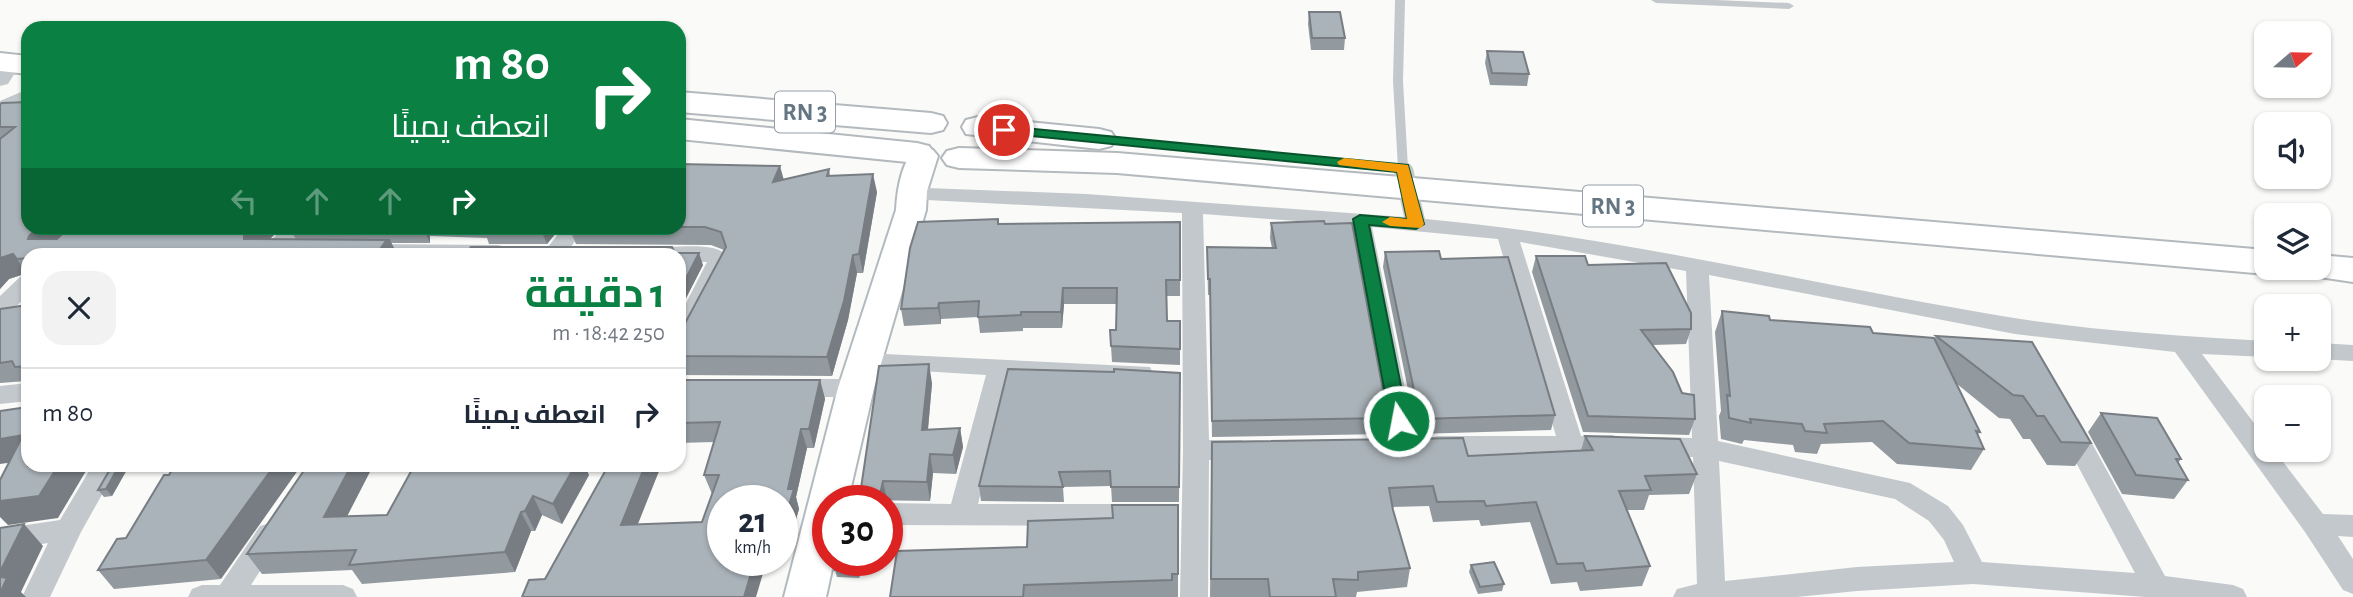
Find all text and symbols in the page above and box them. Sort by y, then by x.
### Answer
north arrow [2254,21,2331,98]
map controls [2254,21,2331,462]
text: 80 m [453,40,550,89]
icon: right [574,49,665,140]
road number: RN 3 [775,92,835,132]
pin [974,100,1034,160]
text: انعطف يمينًا [391,111,550,143]
icon: arrive [985,111,1023,149]
button: sound [2254,112,2331,189]
icon: left [225,182,263,220]
icon: ahead [298,182,336,220]
icon: ahead [371,182,409,220]
icon: right [444,182,482,220]
road number: RN 3 [1583,186,1643,226]
button: layers [2254,203,2331,280]
button: close [42,271,116,345]
text: 1 دقيقة [525,273,665,315]
button: + [2254,294,2331,371]
text: 250 m · 18:42 [552,322,665,345]
position arrow [1362,384,1436,458]
button: − [2254,385,2331,462]
icon: right [627,395,665,433]
text: 80 m [42,400,93,426]
text: انعطف يمينًا [463,402,606,428]
speed limit sign: 30 [812,485,903,576]
text: 21 [738,504,767,539]
text: km/h [734,539,771,557]

